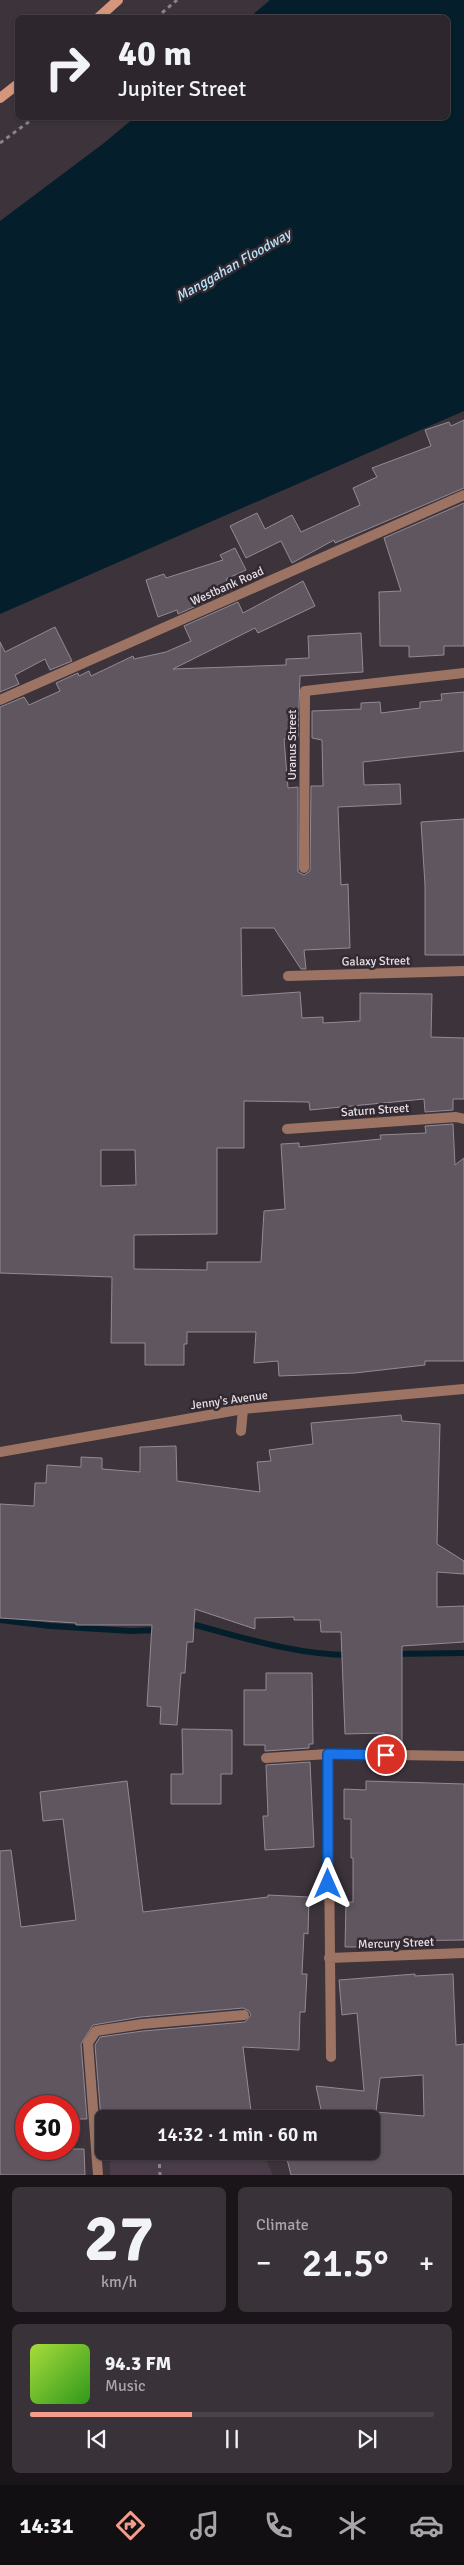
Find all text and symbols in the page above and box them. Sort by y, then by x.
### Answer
text: 40 m [118,32,192,75]
icon: right [35,35,100,100]
text: Jupiter Street [118,75,246,102]
water label: Manggahan Floodway [173,224,296,305]
street label: Westbank Road [188,564,266,609]
street label: Uranus Street [285,710,300,780]
street label: Galaxy Street [342,953,410,970]
street label: Saturn Street [340,1101,410,1120]
street label: Jenny's Avenue [190,1388,269,1413]
pin [365,1734,407,1776]
icon: arrive [372,1741,400,1769]
position arrow [301,1857,353,1909]
street label: Mercury Street [358,1935,434,1952]
speed limit sign: 30 [15,2095,80,2160]
text: 14:32 · 1 min · 60 m [157,2123,318,2147]
text: 27 [84,2199,154,2279]
text: Climate [256,2215,309,2235]
text: 21.5° [302,2240,388,2287]
text: − [256,2246,271,2280]
text: + [419,2246,434,2280]
text: km/h [101,2272,137,2292]
text: 94.3 FM [105,2352,171,2376]
text: Music [105,2376,146,2396]
icon: previous [83,2425,111,2453]
icon: pause [218,2425,246,2453]
icon: next [353,2425,381,2453]
icon: directions [113,2508,148,2543]
icon: music [187,2508,222,2543]
icon: phone [261,2508,296,2543]
icon: climate [335,2508,370,2543]
icon: car [409,2508,444,2543]
text: 14:31 [20,2512,74,2539]

